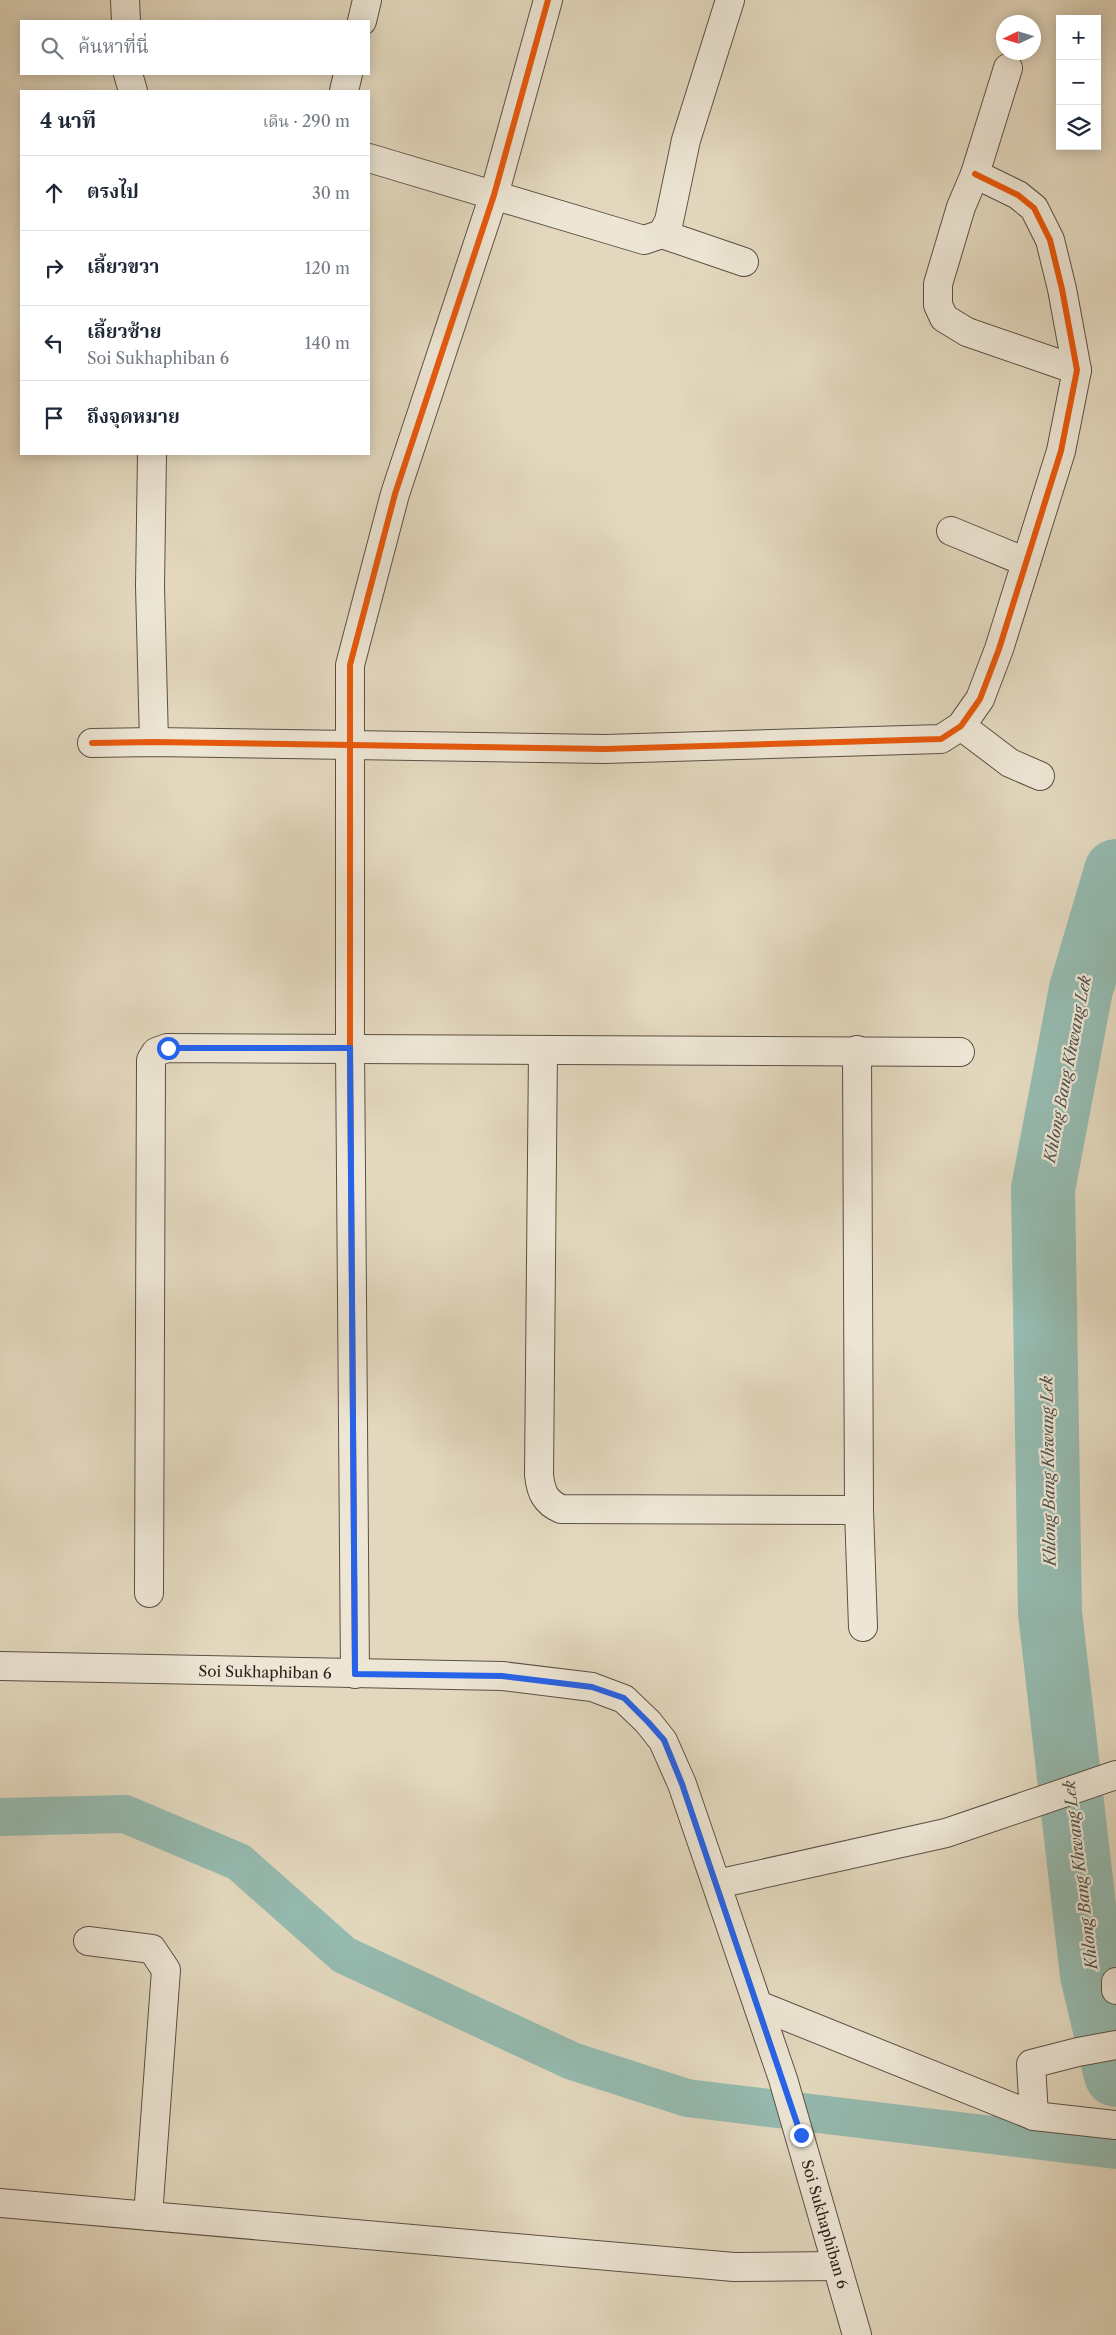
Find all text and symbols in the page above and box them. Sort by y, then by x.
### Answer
north arrow [996,15,1041,60]
map controls [1056,15,1101,150]
button: + [1056,15,1101,60]
search box [20,20,370,75]
icon: search [38,34,66,62]
text: ค้นหาที่นี่ [78,35,149,58]
button: − [1056,60,1101,105]
button: layers [1056,105,1101,150]
text: 4 นาที [40,108,96,133]
text: เดิน · 290 m [263,111,350,131]
icon: ahead [40,179,68,207]
text: ตรงไป [87,180,139,203]
text: 30 m [312,183,350,203]
icon: right [40,254,68,282]
text: เลี้ยวขวา [87,255,159,278]
text: 120 m [305,258,350,278]
text: เลี้ยวซ้าย [87,320,161,343]
icon: left [40,329,68,357]
text: 140 m [305,333,350,353]
text: Soi Sukhaphiban 6 [87,348,229,368]
icon: arrive [40,404,68,432]
text: ถึงจุดหมาย [87,405,180,428]
water label: Khlong Bang Khwang Lek [1039,973,1095,1166]
route start [157,1037,180,1060]
water label: Khlong Bang Khwang Lek [1036,1375,1060,1568]
street label: Soi Sukhaphiban 6 [198,1661,332,1683]
water label: Khlong Bang Khwang Lek [1058,1779,1102,1973]
route end [790,2124,813,2147]
street label: Soi Sukhaphiban 6 [797,2157,853,2291]

